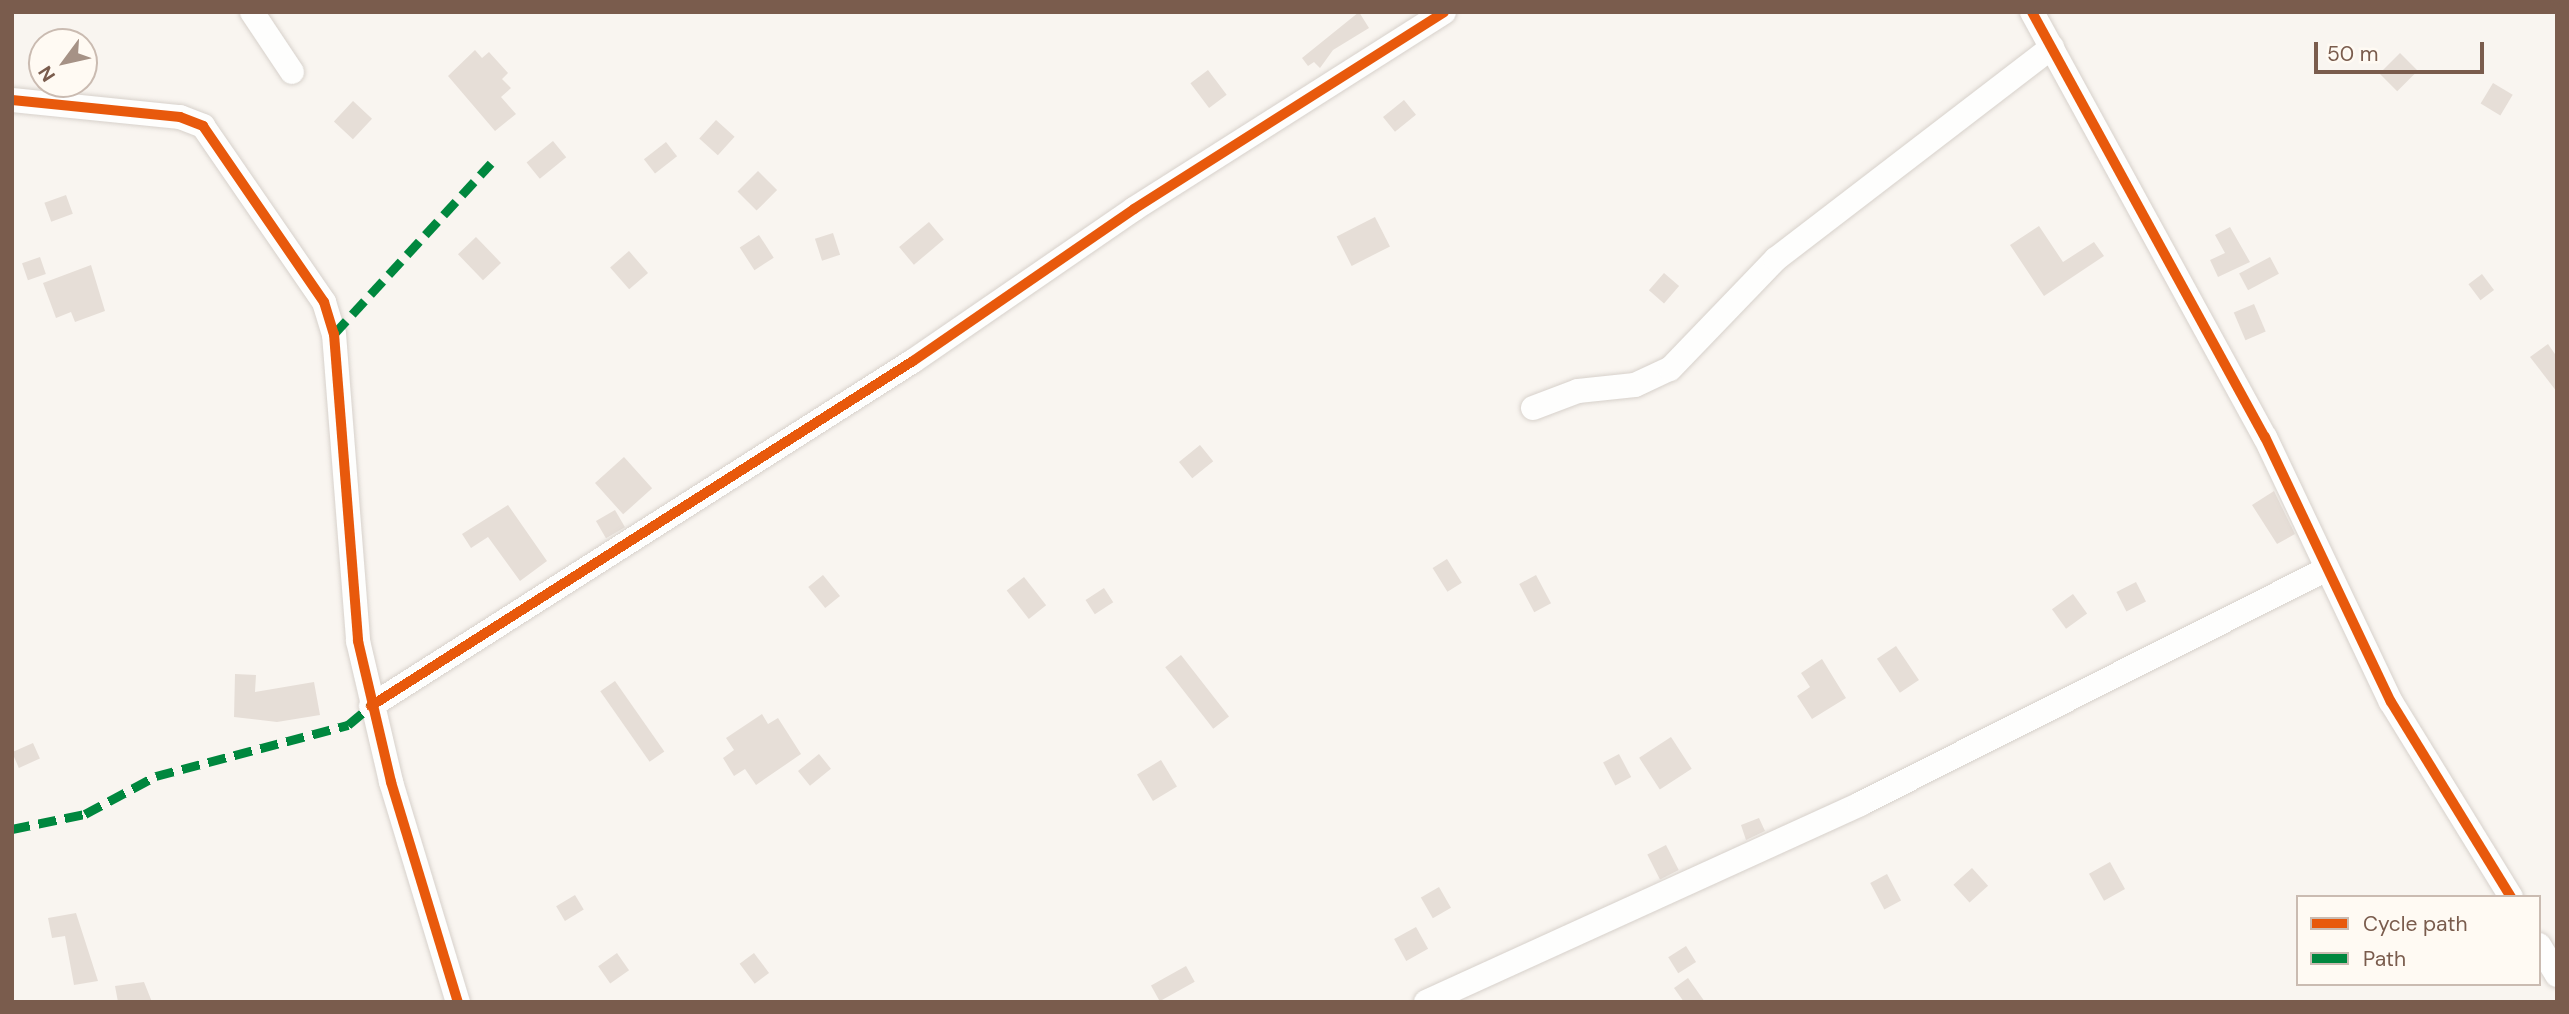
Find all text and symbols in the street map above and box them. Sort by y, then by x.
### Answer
north arrow [28,28,98,98]
scale bar [2317,28,2487,72]
text: 50 m [2327,40,2378,68]
text: N [32,61,61,86]
legend [2296,895,2541,986]
text: Cycle path [2363,910,2468,938]
text: Path [2363,945,2406,973]

